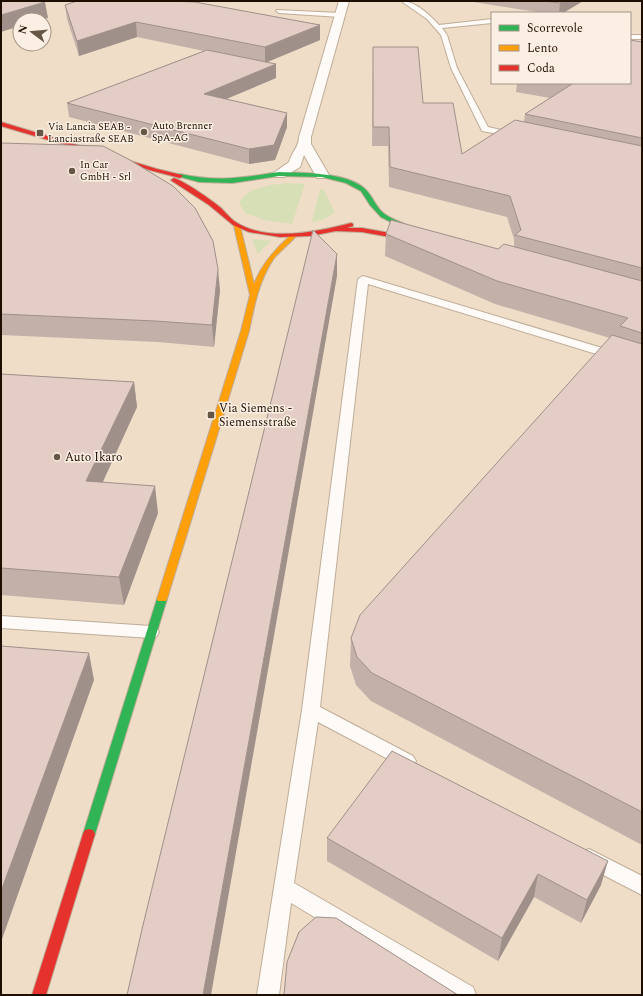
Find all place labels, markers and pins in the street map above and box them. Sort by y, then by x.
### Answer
place label: Auto Brenner SpA-AG [152,118,212,146]
place label: Via Lancia SEAB - Lanciastraße SEAB [48,119,134,147]
marker: Auto Brenner SpA-AG [139,127,149,137]
marker: Via Lancia SEAB - Lanciastraße SEAB [35,128,45,138]
place label: In Car GmbH - Srl [80,157,131,185]
marker: In Car GmbH - Srl [67,166,77,176]
place label: Via Siemens - Siemensstraße [219,399,297,432]
marker: Via Siemens - Siemensstraße [206,410,216,420]
place label: Auto Ikaro [65,448,123,467]
marker: Auto Ikaro [52,452,62,462]

